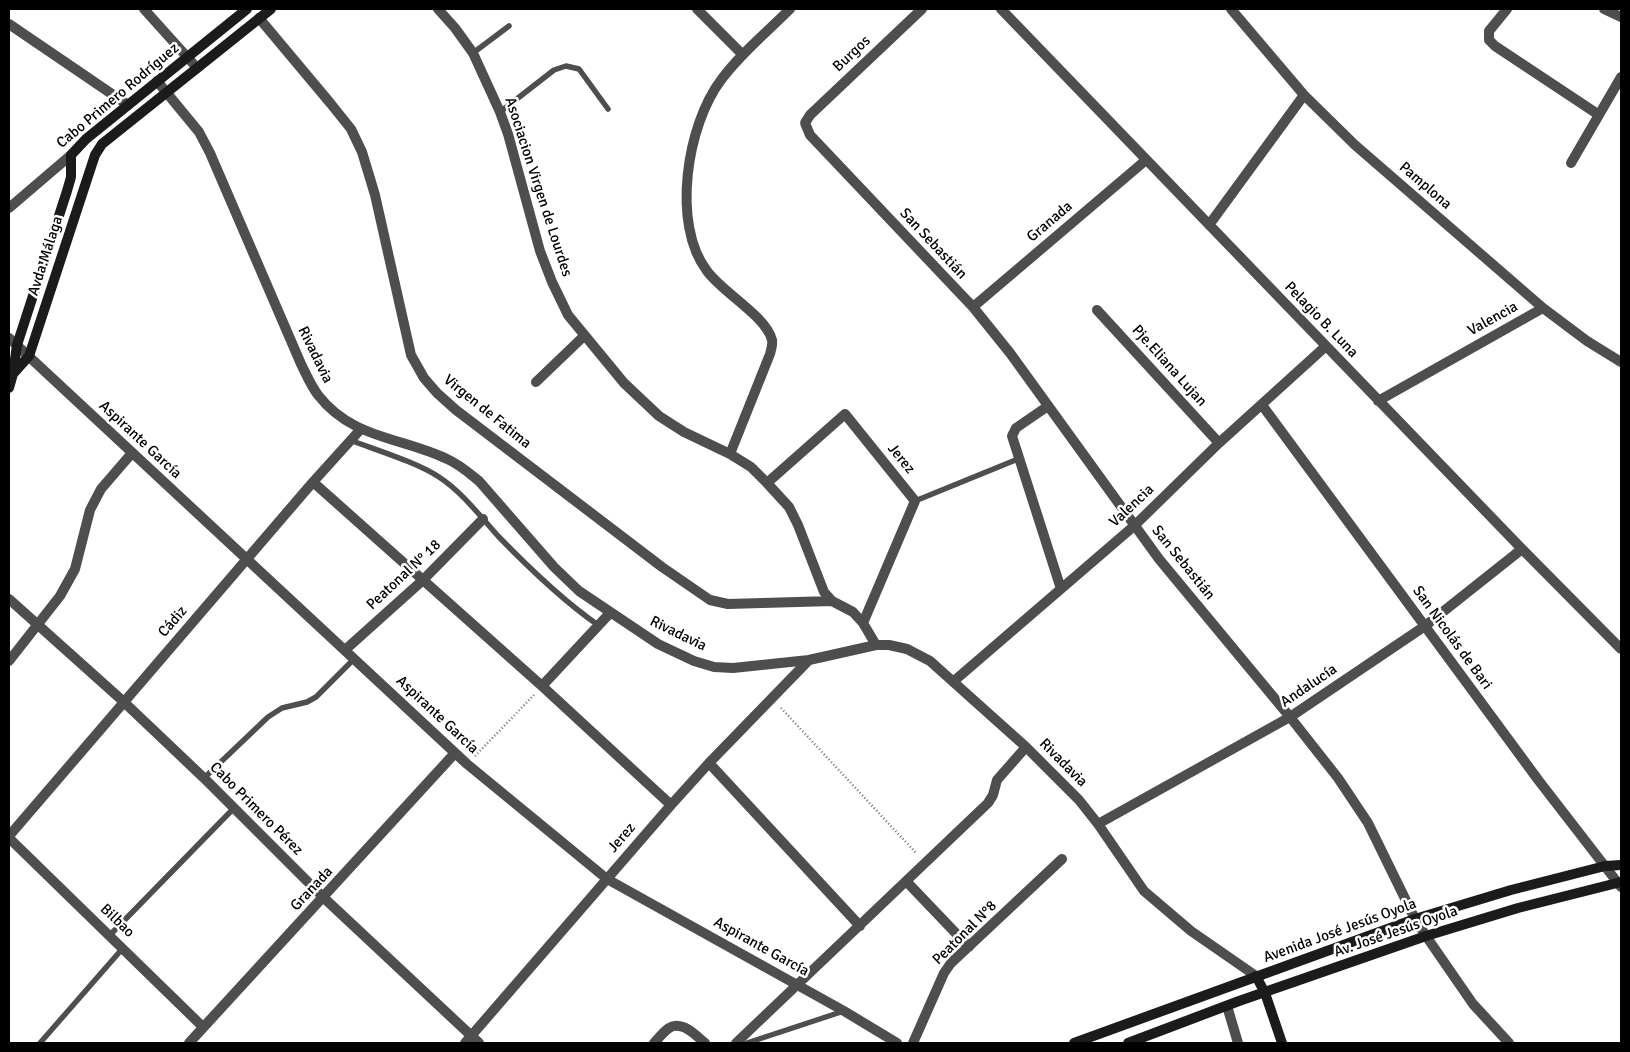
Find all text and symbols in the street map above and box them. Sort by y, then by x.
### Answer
street label: Burgos [829,32,875,76]
street label: Cabo Primero Rodríguez [53,40,183,152]
street label: Asociacion Virgen de Lourdes [500,95,576,279]
street label: Pamplona [1395,158,1455,214]
street label: Granada [1024,198,1076,246]
street label: San Sebastián [896,205,970,283]
street label: Avda.Málaga [25,214,67,298]
street label: Pelagio B. Luna [1280,278,1362,362]
street label: Valencia [1465,298,1521,340]
street label: Pje.Eliana Lujan [1128,322,1210,410]
street label: Rivadavia [294,324,336,386]
street label: Virgen de Fatima [440,371,534,453]
street label: Aspirante García [95,397,185,483]
street label: Jerez [883,440,919,478]
street label: Valencia [1106,481,1158,531]
street label: San Sebastián [1148,522,1218,604]
street label: Peatonal N° 18 [363,536,445,614]
street label: San Nicolás de Bari [1408,583,1496,693]
street label: Cádiz [155,603,191,641]
street label: Rivadavia [647,613,709,655]
street label: Andalucía [1277,661,1341,711]
street label: Aspirante García [392,672,482,758]
street label: Rivadavia [1035,735,1091,791]
street label: Cabo Primero Pérez [206,759,306,859]
street label: Jerez [604,819,640,857]
street label: Granada [287,863,337,915]
street label: Avenida José Jesús Oyola [1261,895,1419,967]
street label: Peatonal N°8 [929,897,1001,969]
street label: Bilbao [96,900,138,942]
street label: Av. José Jesús Oyola [1332,902,1460,962]
street label: Aspirante García [710,913,812,981]

